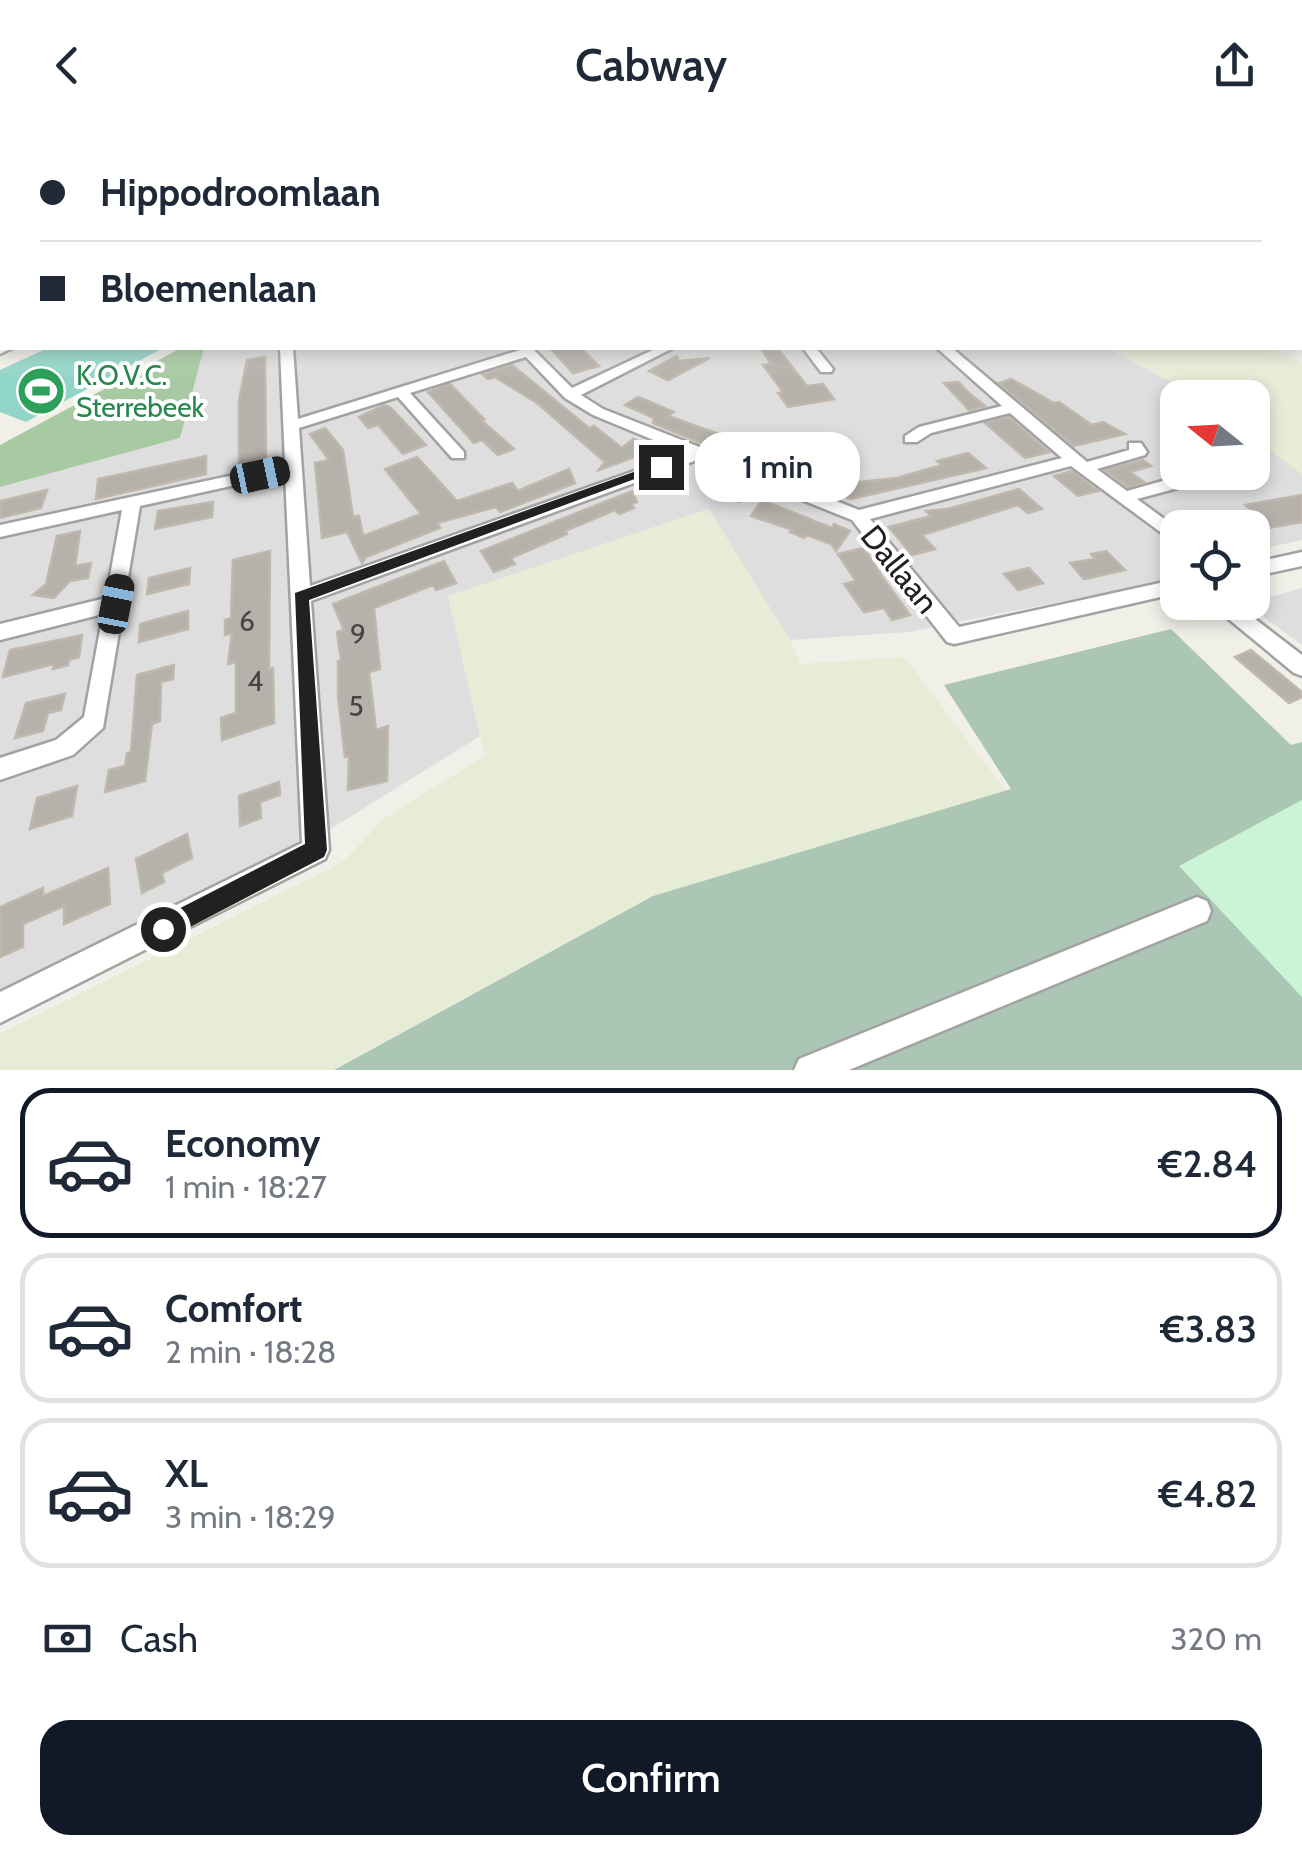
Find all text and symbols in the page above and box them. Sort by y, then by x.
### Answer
icon: back [40,38,95,93]
text: Cabway [575,38,727,92]
icon: share [1207,38,1262,93]
text: Hippodroomlaan [100,169,381,216]
text: Bloemenlaan [100,265,317,312]
place label: K.O.V.C. Sterrebeek [76,358,204,424]
sports icon: K.O.V.C. Sterrebeek [15,365,67,417]
north arrow [1160,380,1270,490]
map controls [1160,380,1270,620]
callout: 1 min [696,432,861,502]
route end [639,445,684,490]
text: 1 min [742,447,813,486]
car [228,454,292,496]
button: locate [1160,510,1270,620]
street label: Dallaan [853,517,947,621]
car [96,572,136,636]
house number: 6 [239,604,255,638]
house number: 9 [350,617,366,651]
house number: 4 [247,664,263,698]
house number: 5 [348,689,364,723]
route start [141,907,186,952]
icon: car [45,1118,135,1208]
text: Economy [165,1120,320,1167]
text: €2.84 [1158,1140,1257,1187]
text: 1 min · 18:27 [165,1167,327,1206]
icon: car [45,1283,135,1373]
text: Comfort [165,1285,302,1332]
text: €3.83 [1160,1305,1257,1352]
text: 2 min · 18:28 [165,1332,336,1371]
icon: car [45,1448,135,1538]
text: XL [165,1450,208,1497]
text: €4.82 [1158,1470,1257,1517]
text: 3 min · 18:29 [165,1497,336,1536]
icon: cash [40,1611,95,1666]
text: Cash [120,1615,198,1662]
text: 320 m [1170,1619,1262,1658]
button: Confirm [40,1720,1262,1835]

